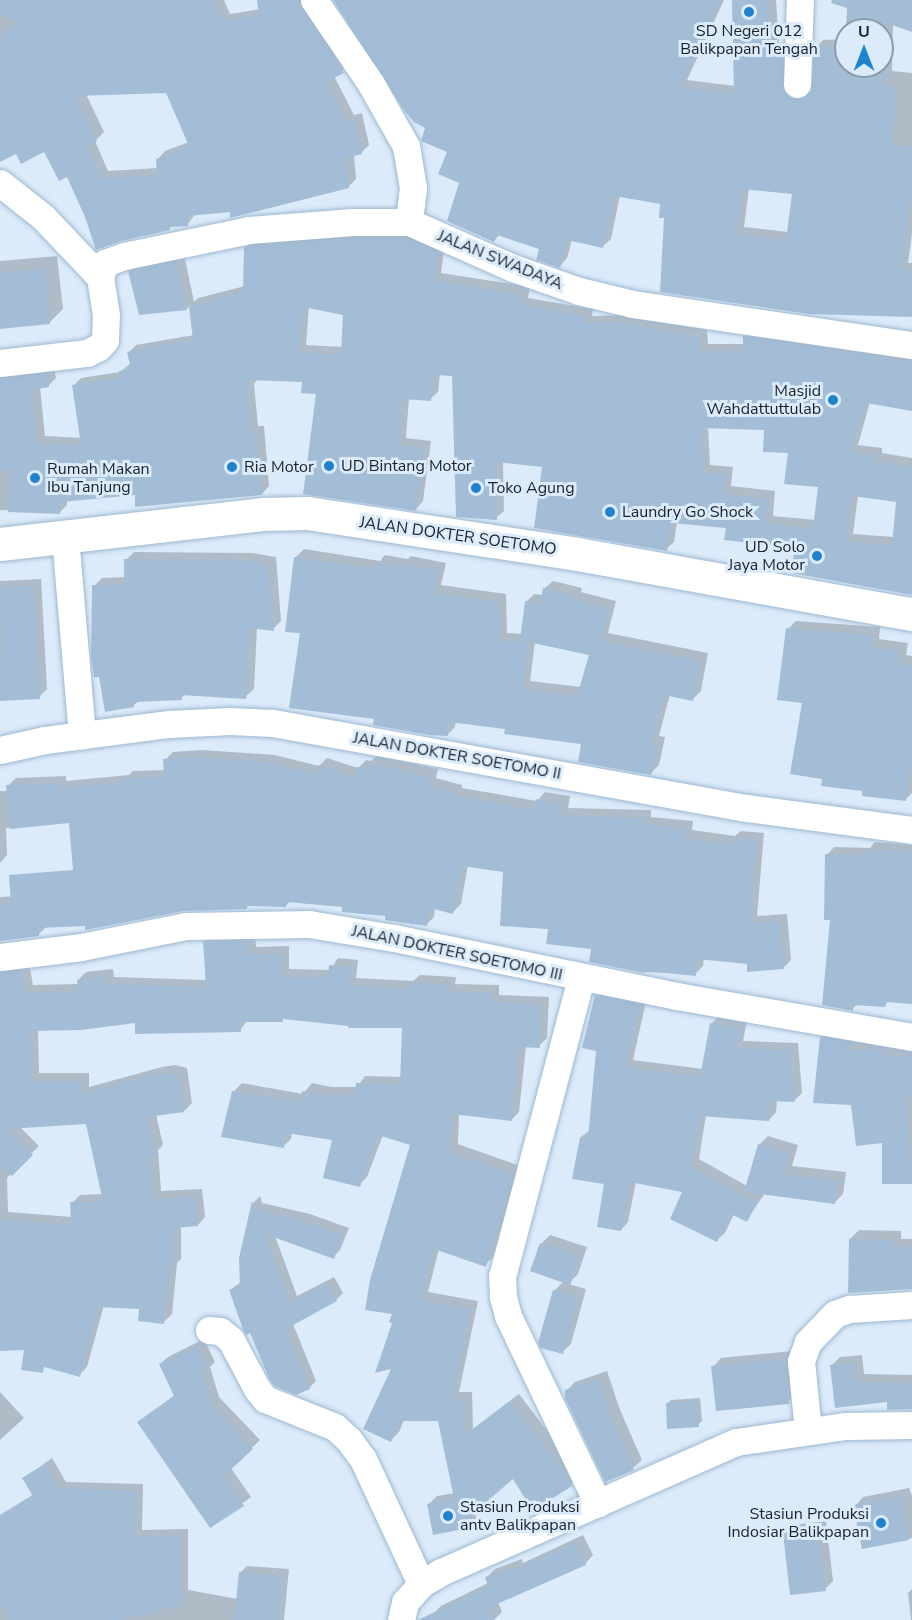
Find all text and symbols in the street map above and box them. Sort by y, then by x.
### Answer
marker: SD Negeri 012 Balikpapan Tengah [742,5,756,19]
north arrow [834,18,894,78]
place label: SD Negeri 012 Balikpapan Tengah [680,21,818,59]
text: U [858,21,870,43]
street label: JALAN SWADAYA [435,226,565,294]
place label: Masjid Wahdattuttulab [706,381,821,419]
marker: Masjid Wahdattuttulab [826,393,840,407]
place label: UD Bintang Motor [341,456,472,476]
place label: Ria Motor [244,457,314,477]
place label: Rumah Makan Ibu Tanjung [47,459,150,497]
marker: UD Bintang Motor [322,459,336,473]
marker: Ria Motor [225,460,239,474]
marker: Rumah Makan Ibu Tanjung [28,471,42,485]
place label: Toko Agung [488,478,575,498]
marker: Toko Agung [469,481,483,495]
place label: Laundry Go Shock [622,502,753,522]
marker: Laundry Go Shock [603,505,617,519]
street label: JALAN DOKTER SOETOMO [358,513,558,559]
place label: UD Solo Jaya Motor [728,537,805,575]
marker: UD Solo Jaya Motor [810,549,824,563]
street label: JALAN DOKTER SOETOMO II [351,728,563,784]
street label: JALAN DOKTER SOETOMO III [350,921,564,985]
place label: Stasiun Produksi antv Balikpapan [460,1497,580,1535]
place label: Stasiun Produksi Indosiar Balikpapan [727,1504,869,1542]
marker: Stasiun Produksi antv Balikpapan [441,1509,455,1523]
marker: Stasiun Produksi Indosiar Balikpapan [874,1516,888,1530]

